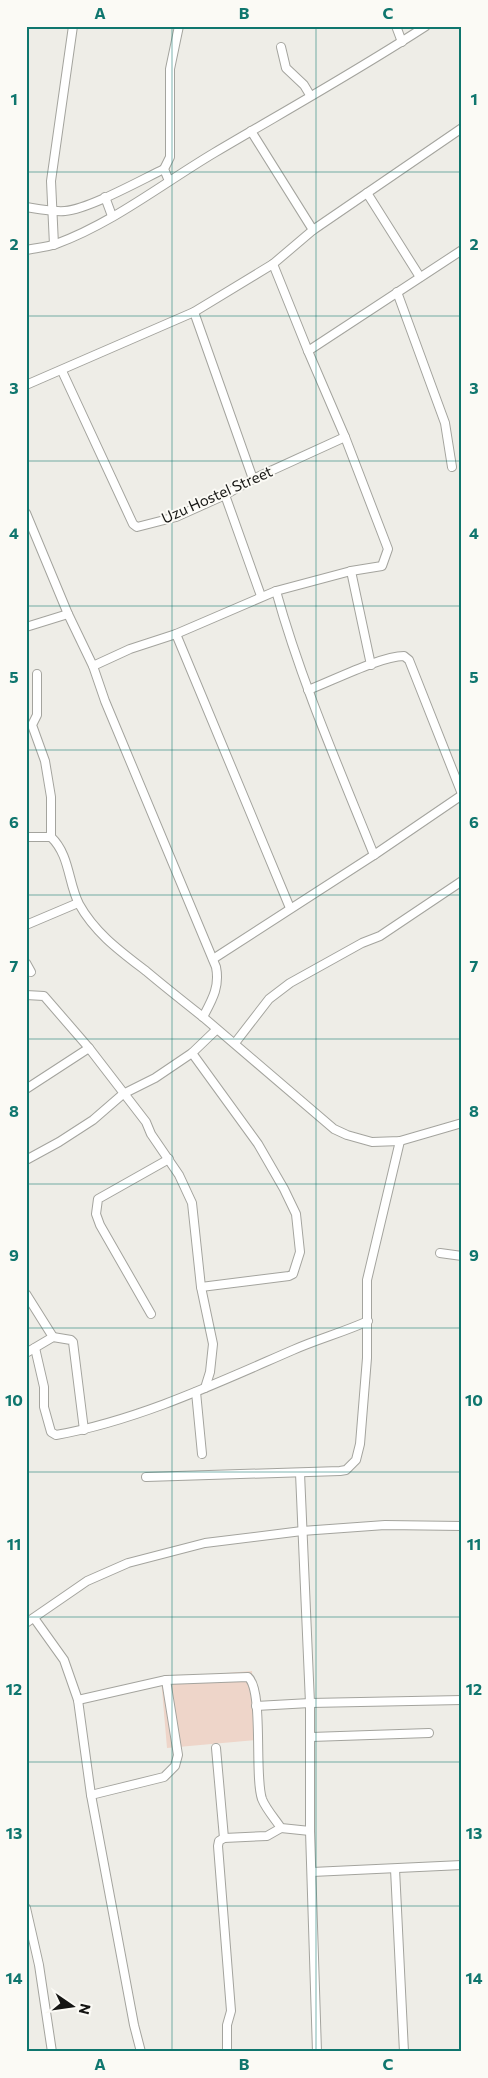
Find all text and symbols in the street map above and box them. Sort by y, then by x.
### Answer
text: A [94,3,106,22]
text: B [239,3,250,22]
text: C [383,3,394,22]
text: 1 [10,89,18,108]
text: 1 [470,89,478,108]
text: 2 [9,234,19,253]
text: 2 [469,234,479,253]
text: 3 [9,378,19,397]
text: 3 [469,378,479,397]
street label: Uzu Hostel Street [158,462,275,527]
text: 4 [9,523,19,542]
text: 4 [469,523,479,542]
text: 5 [9,667,19,686]
text: 5 [469,667,479,686]
text: 6 [9,812,19,831]
text: 6 [469,812,479,831]
text: 7 [10,956,19,975]
text: 7 [470,956,479,975]
text: 8 [9,1101,19,1120]
text: 8 [469,1101,479,1120]
text: 9 [9,1245,19,1264]
text: 9 [469,1245,479,1264]
text: 10 [5,1390,23,1409]
text: 10 [465,1390,483,1409]
text: 11 [7,1534,21,1553]
text: 11 [467,1534,481,1553]
text: 12 [6,1679,22,1698]
text: 12 [466,1679,482,1698]
text: 13 [6,1823,22,1842]
text: 13 [466,1823,482,1842]
text: 14 [5,1968,23,1987]
text: 14 [465,1968,483,1987]
north arrow [48,1980,98,2030]
text: N [76,2002,95,2016]
text: A [94,2054,106,2073]
text: B [239,2054,250,2073]
text: C [383,2054,394,2073]

